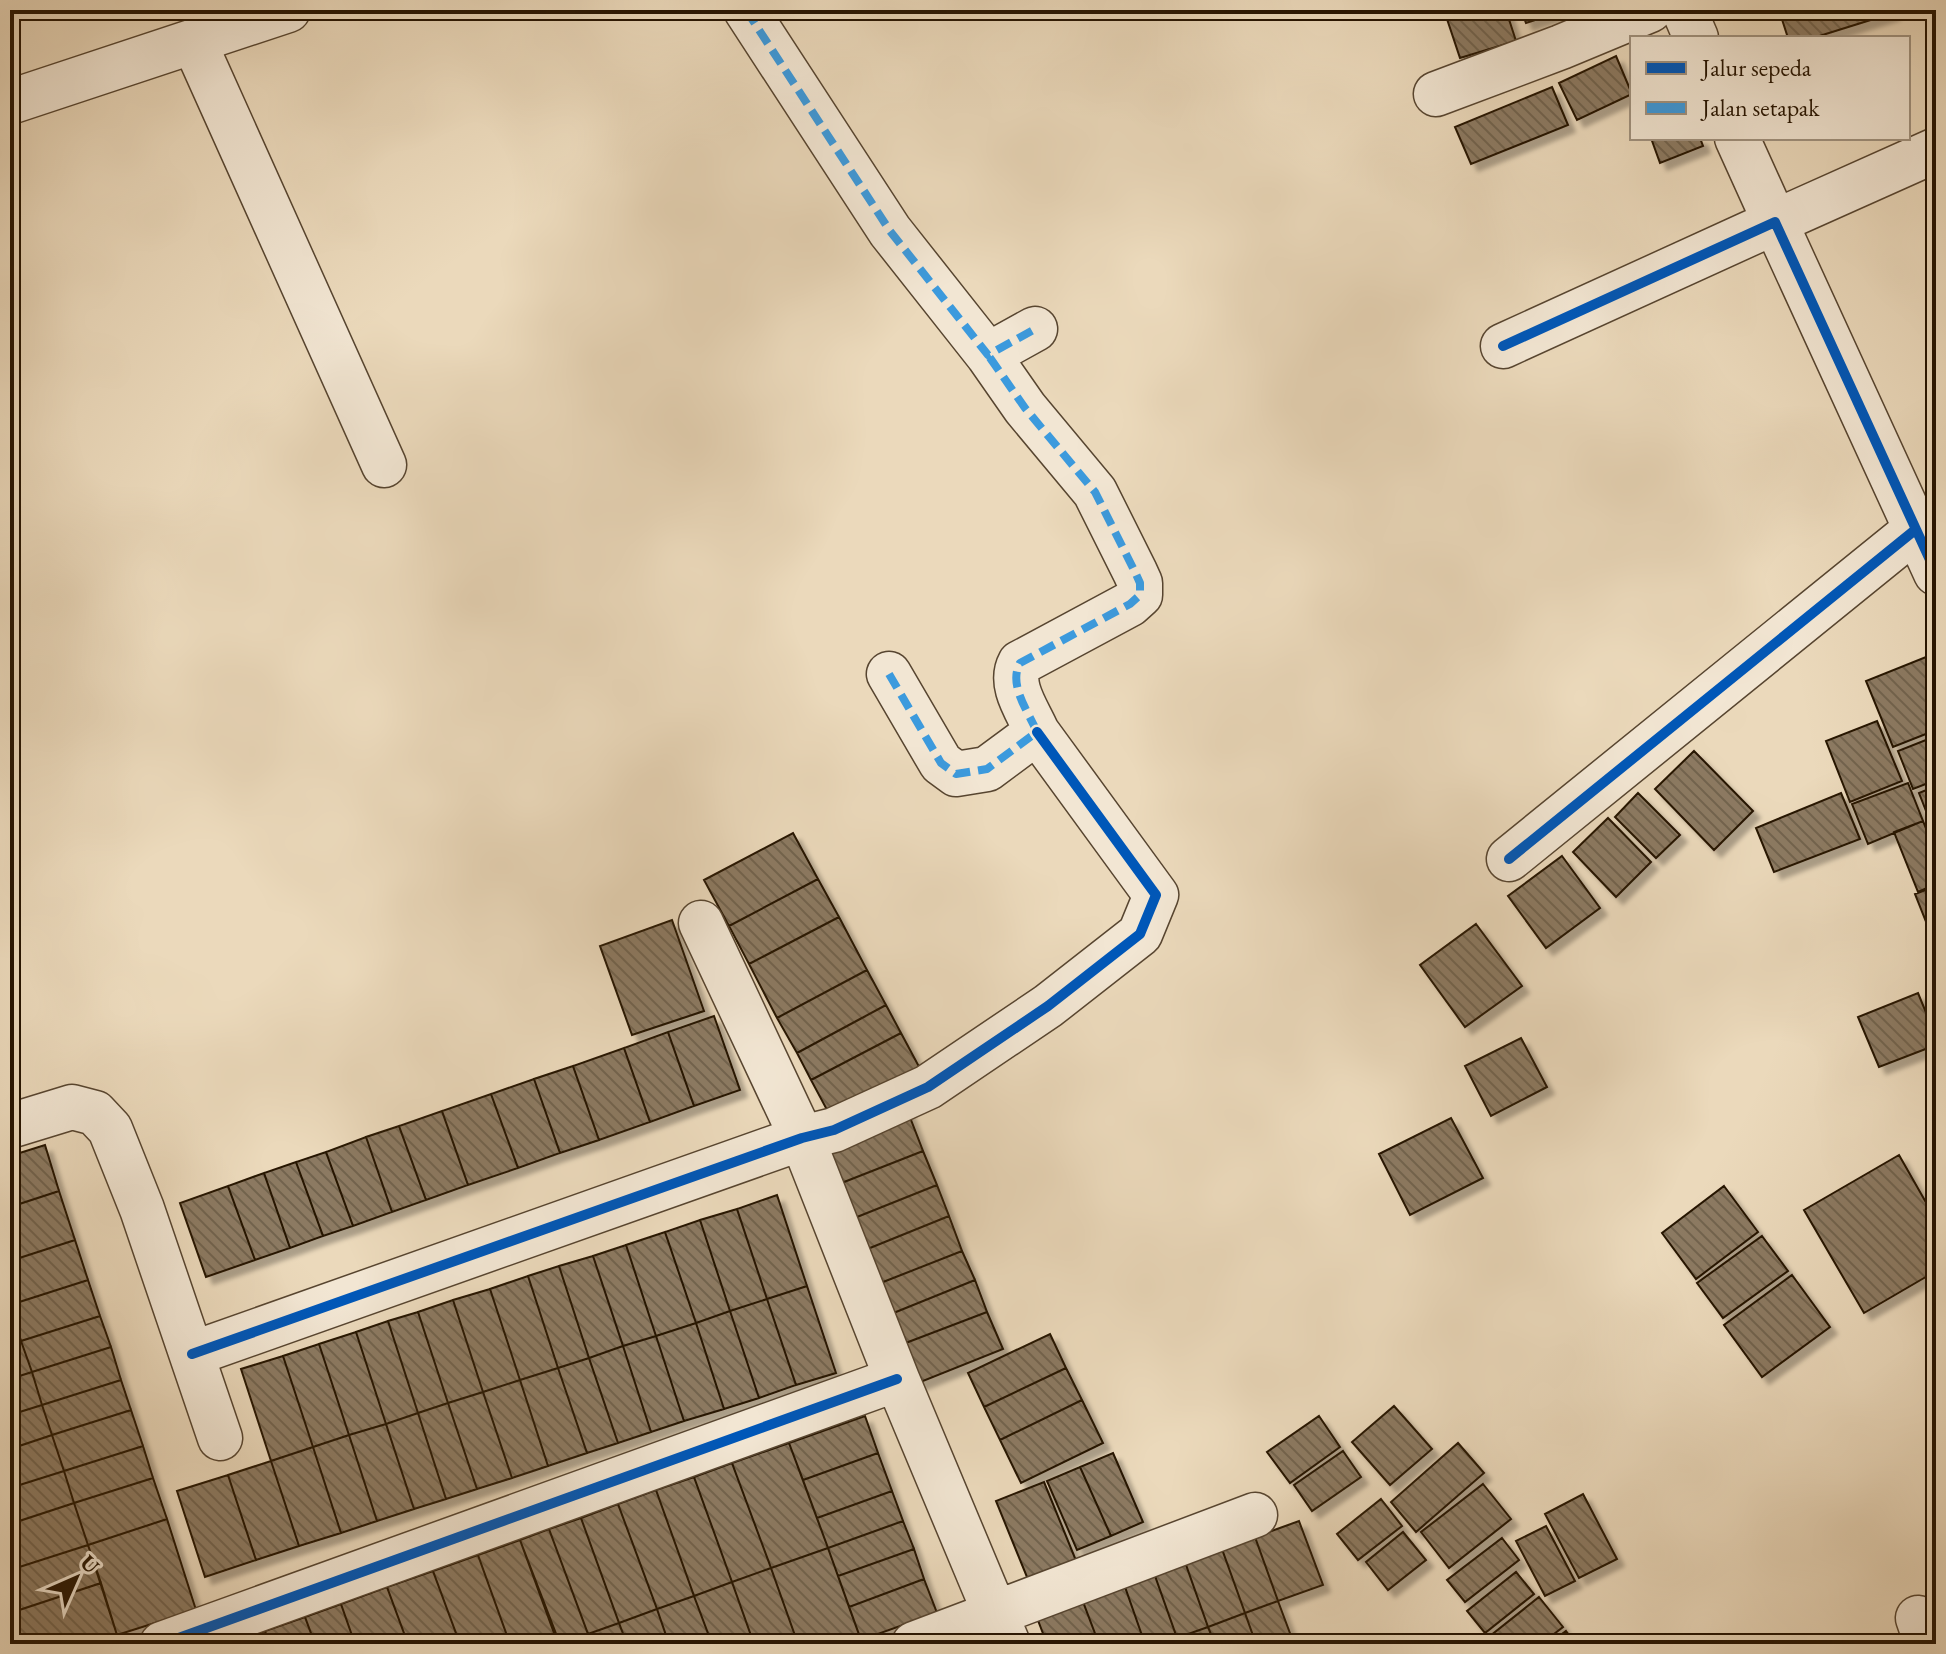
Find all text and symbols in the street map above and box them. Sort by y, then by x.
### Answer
legend [1630,36,1910,140]
text: Jalur sepeda [1700,52,1812,83]
text: Jalan setapak [1700,92,1820,123]
north arrow [36,1538,116,1618]
text: U [74,1548,106,1581]

